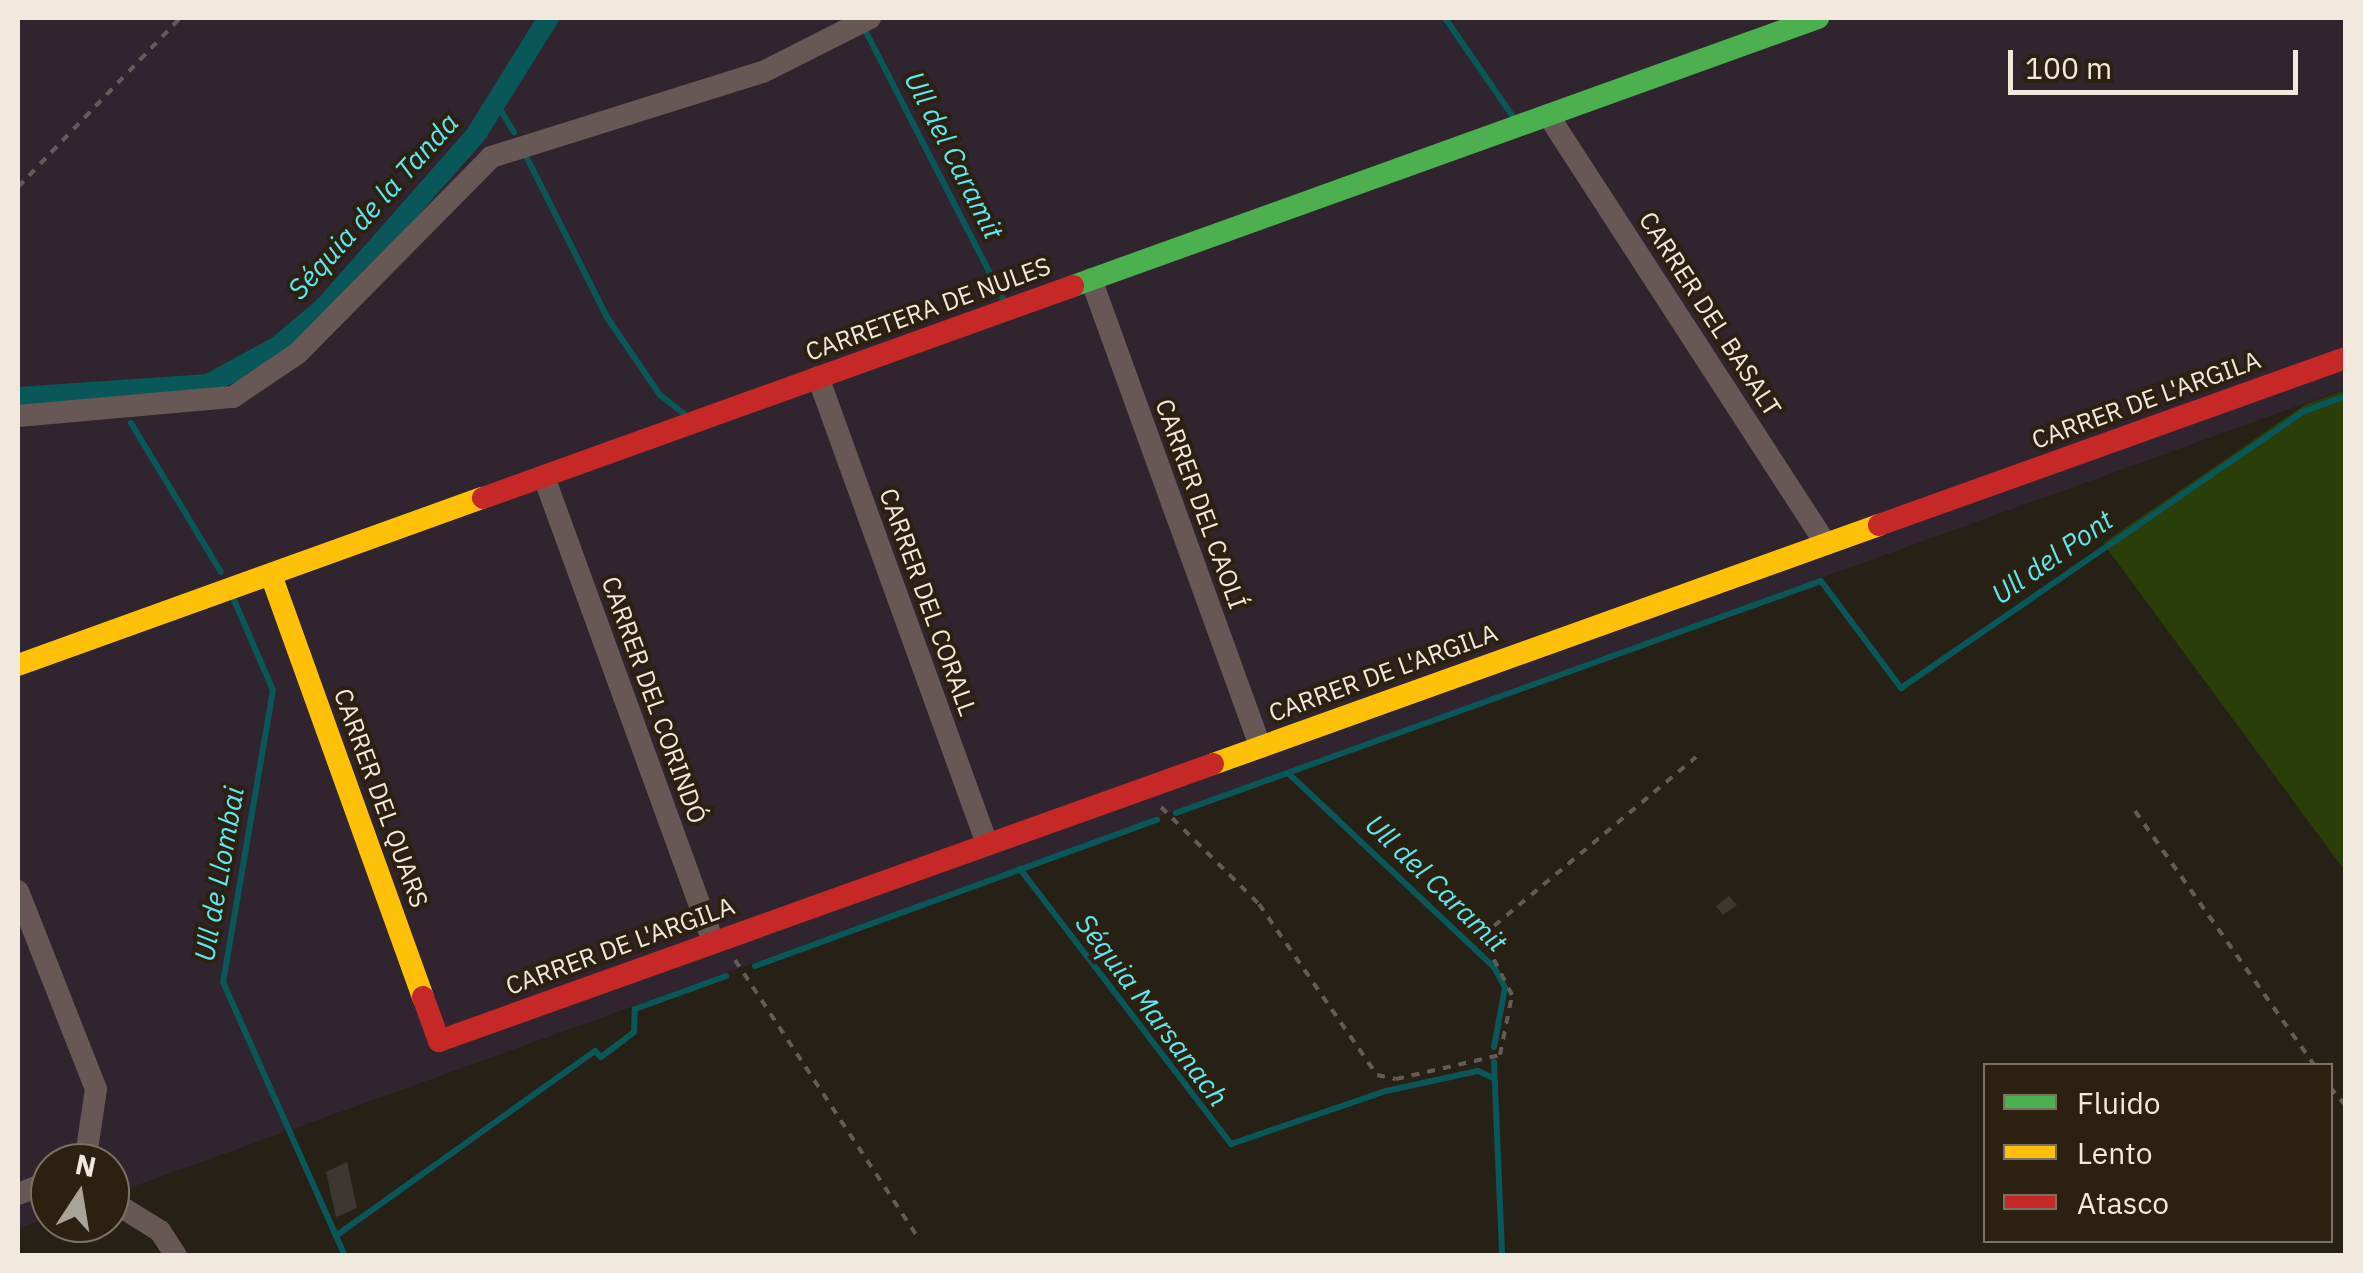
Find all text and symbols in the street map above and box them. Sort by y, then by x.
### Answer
scale bar [2013,30,2303,92]
text: 100 m [2025,48,2112,87]
water label: Ull del Caramit [897,66,1011,244]
water label: Séquia de la Tanda [281,106,465,306]
street label: CARRER DEL BASALT [1633,206,1787,422]
street label: CARRETERA DE NULES [801,251,1055,367]
street label: CARRER DE L'ARGILA [2028,345,2264,455]
street label: CARRER DEL CAOLÍ [1149,395,1253,613]
street label: CARRER DEL CORALL [873,484,983,720]
water label: Ull del Pont [1985,503,2119,611]
street label: CARRER DEL CORINDÓ [595,572,713,828]
street label: CARRER DE L'ARGILA [1265,618,1501,728]
street label: CARRER DEL QUARS [327,684,435,912]
water label: Ull de Llombai [187,784,251,964]
water label: Ull del Caramit [1358,807,1514,959]
street label: CARRER DE L'ARGILA [502,891,738,1001]
water label: Séquia Marsanach [1069,907,1235,1113]
legend [1983,1063,2333,1243]
text: Fluido [2077,1083,2161,1122]
text: Lento [2077,1133,2152,1172]
north arrow [30,1143,130,1243]
text: N [72,1145,100,1185]
text: Atasco [2077,1183,2169,1222]

